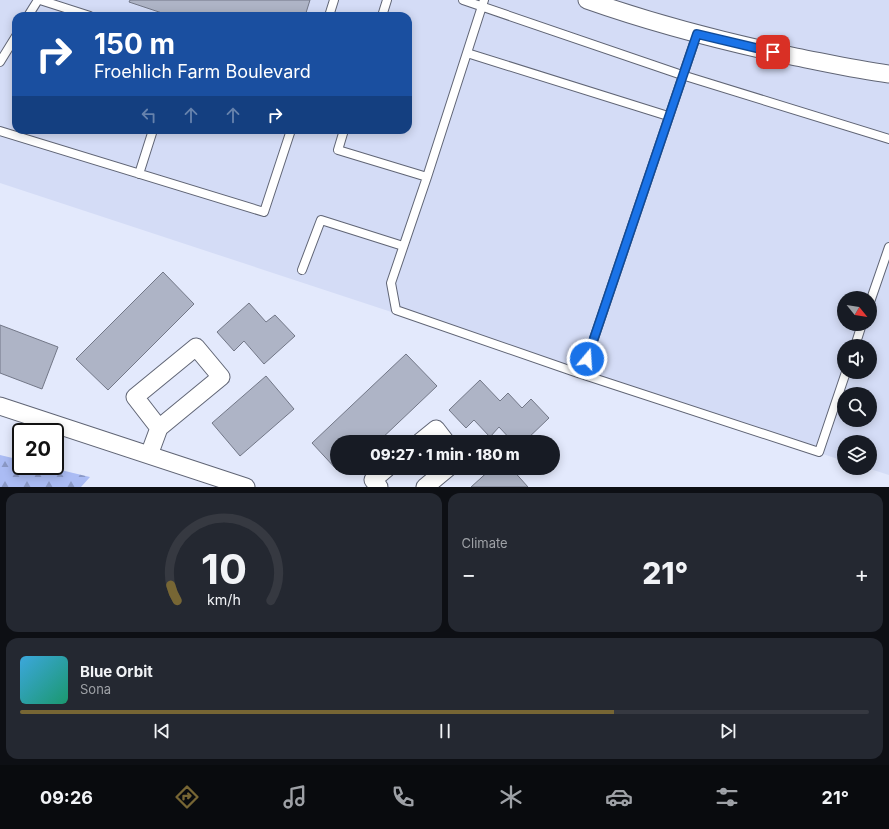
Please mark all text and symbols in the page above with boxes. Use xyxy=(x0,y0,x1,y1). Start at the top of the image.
text: 150 m xyxy=(94,27,175,61)
icon: right xyxy=(28,28,80,80)
pin xyxy=(756,35,790,69)
icon: arrive xyxy=(762,41,784,63)
text: Froehlich Farm Boulevard xyxy=(94,61,311,82)
icon: left xyxy=(138,104,160,126)
icon: ahead xyxy=(180,104,202,126)
icon: ahead xyxy=(222,104,244,126)
icon: right xyxy=(264,104,286,126)
north arrow xyxy=(837,291,877,331)
map controls xyxy=(837,291,877,475)
position arrow xyxy=(566,338,608,380)
button: sound xyxy=(837,339,877,379)
button: search xyxy=(837,387,877,427)
speed limit sign: 20 xyxy=(12,423,64,475)
button: layers xyxy=(837,435,877,475)
text: 09:27 · 1 min · 180 m xyxy=(370,445,520,464)
text: Climate xyxy=(462,535,508,551)
text: 10 xyxy=(201,543,247,593)
text: 21° xyxy=(642,555,688,591)
text: − xyxy=(462,561,476,587)
text: + xyxy=(854,561,869,587)
text: km/h xyxy=(207,590,241,607)
text: Blue Orbit xyxy=(80,662,153,681)
text: Sona xyxy=(80,681,111,697)
icon: previous xyxy=(151,720,173,742)
icon: pause xyxy=(434,720,456,742)
icon: next xyxy=(717,720,739,742)
icon: directions xyxy=(173,783,201,811)
icon: music xyxy=(281,783,309,811)
icon: phone xyxy=(389,783,417,811)
icon: climate xyxy=(497,783,525,811)
icon: car xyxy=(605,783,633,811)
icon: filters xyxy=(713,783,741,811)
text: 09:26 xyxy=(40,787,93,808)
text: 21° xyxy=(822,787,849,808)

